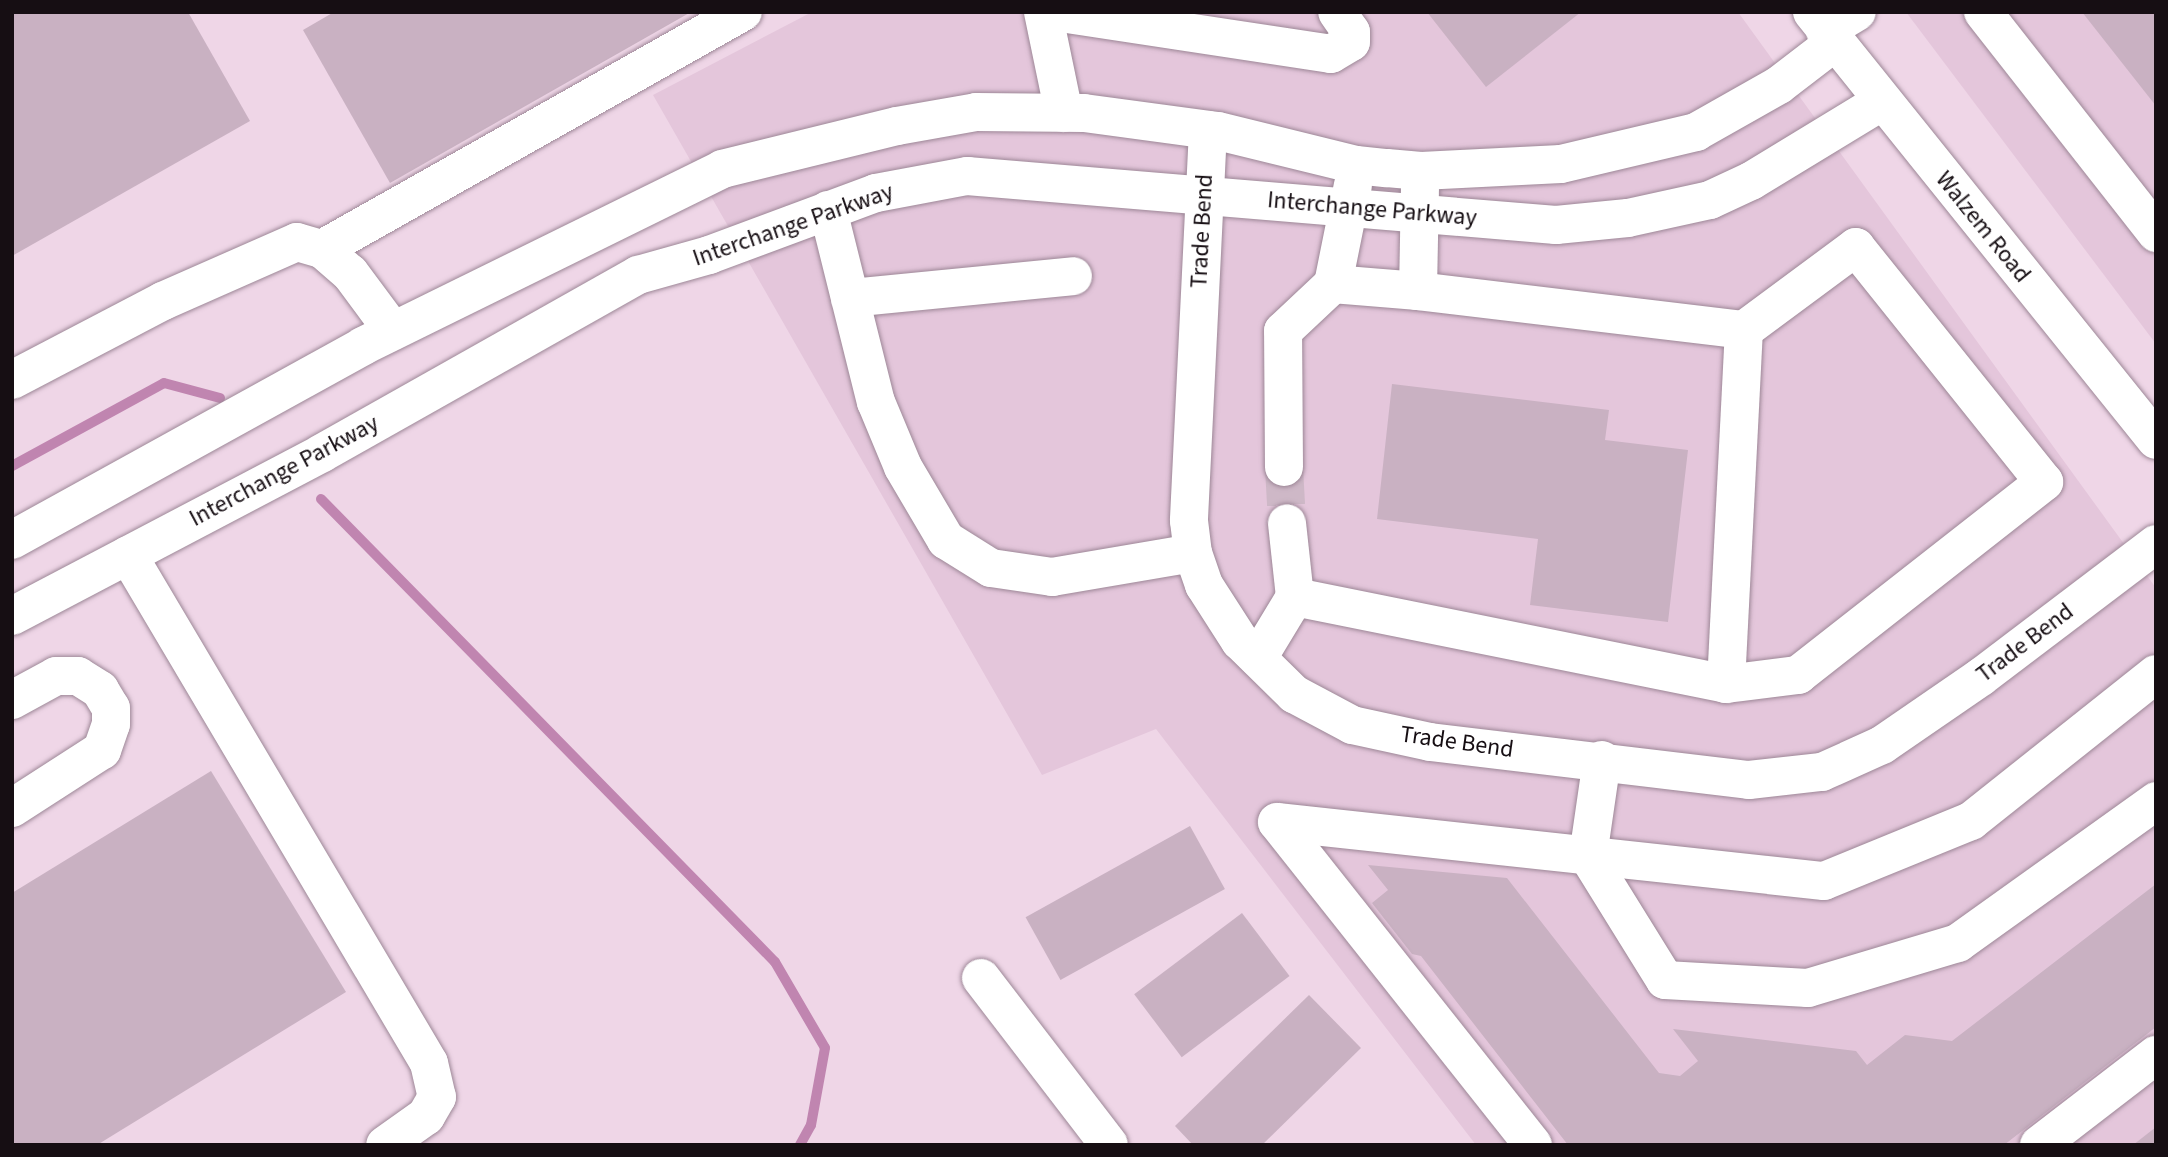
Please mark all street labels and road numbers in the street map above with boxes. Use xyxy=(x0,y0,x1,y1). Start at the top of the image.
street label: Walzem Road xyxy=(1929,166,2037,288)
street label: Trade Bend xyxy=(1185,173,1219,289)
street label: Interchange Parkway xyxy=(689,177,897,273)
street label: Interchange Parkway xyxy=(1266,185,1478,233)
street label: Interchange Parkway xyxy=(184,409,384,533)
street label: Trade Bend xyxy=(1971,597,2079,689)
street label: Trade Bend xyxy=(1399,720,1515,764)

